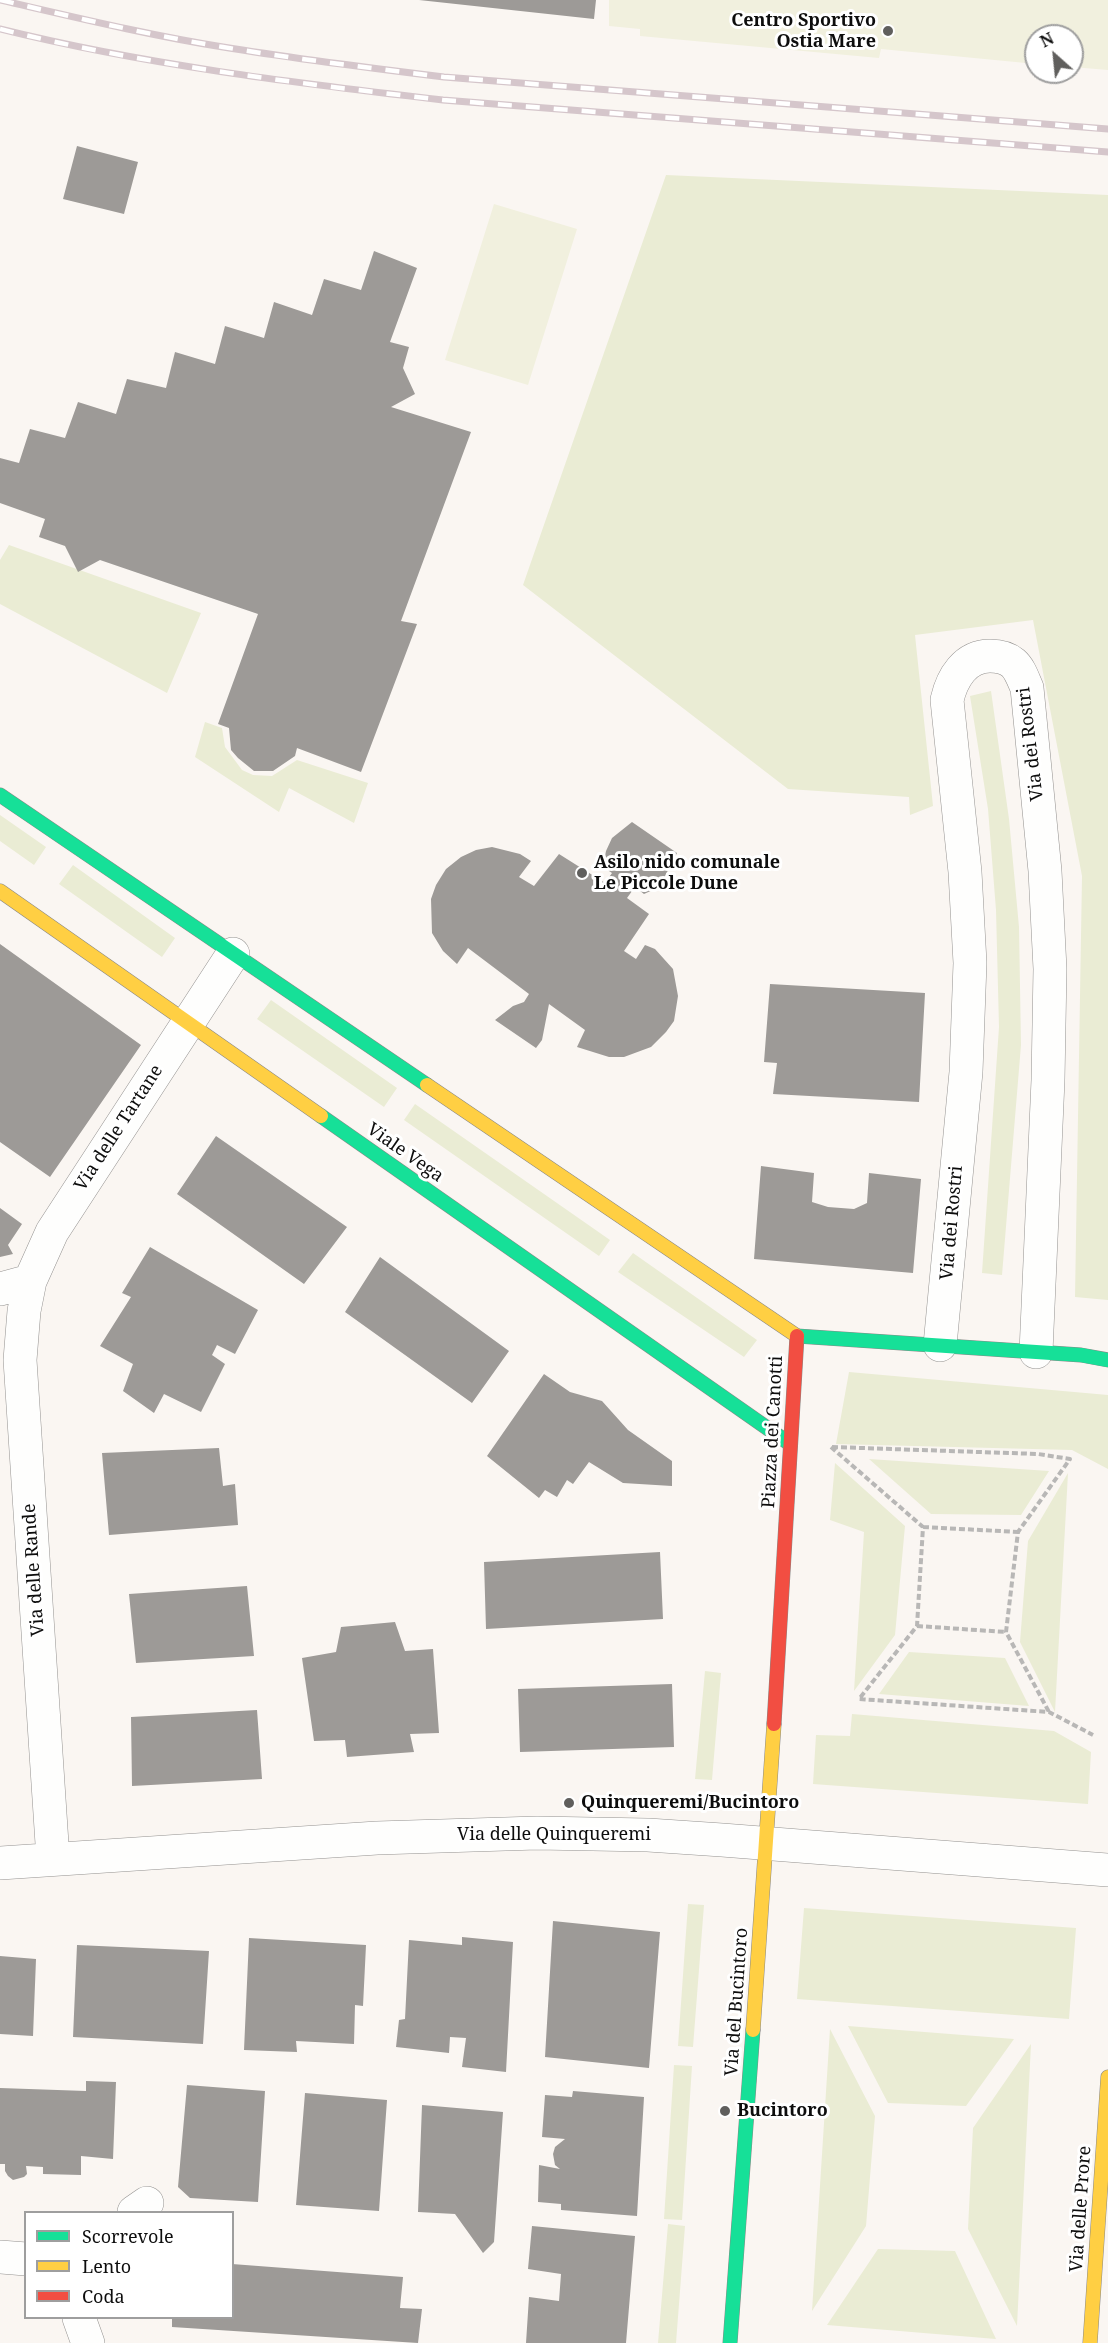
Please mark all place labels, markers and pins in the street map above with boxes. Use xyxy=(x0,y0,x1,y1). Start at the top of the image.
place label: Centro Sportivo Ostia Mare xyxy=(731,10,876,52)
marker: Centro Sportivo Ostia Mare xyxy=(881,24,895,38)
place label: Asilo nido comunale Le Piccole Dune xyxy=(594,852,780,894)
marker: Asilo nido comunale Le Piccole Dune xyxy=(575,866,589,880)
place label: Quinqueremi/Bucintoro xyxy=(581,1792,799,1814)
marker: Quinqueremi/Bucintoro xyxy=(562,1796,576,1810)
place label: Bucintoro xyxy=(737,2100,828,2122)
marker: Bucintoro xyxy=(718,2104,732,2118)

